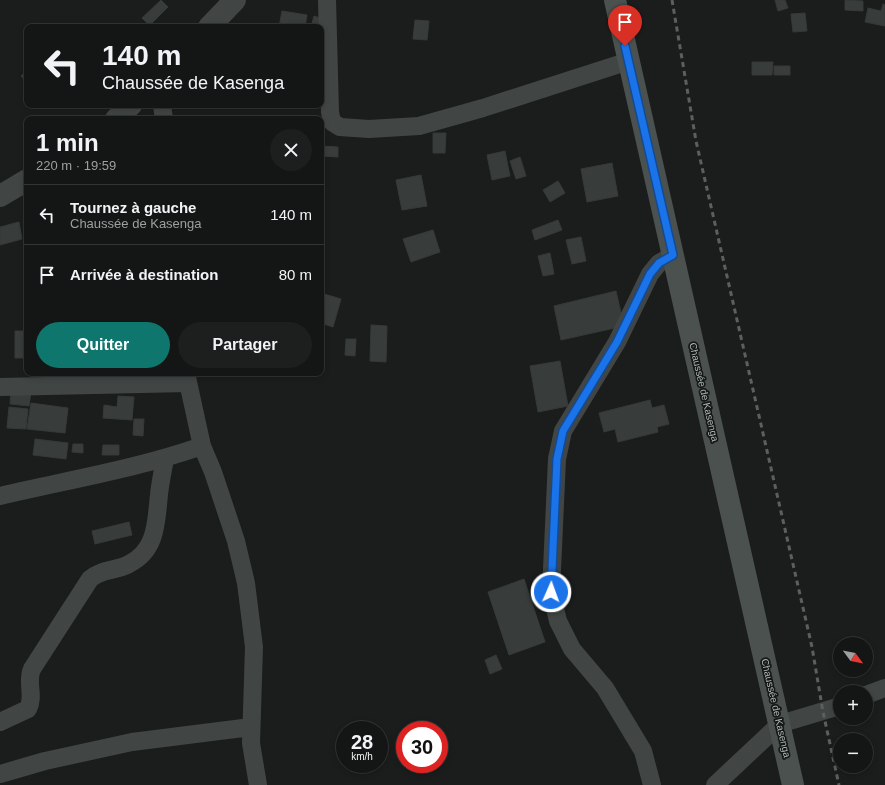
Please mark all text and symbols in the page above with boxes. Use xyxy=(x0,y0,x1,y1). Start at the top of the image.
pin xyxy=(608,5,642,46)
icon: arrive xyxy=(614,11,636,33)
icon: left xyxy=(36,40,88,92)
text: 140 m xyxy=(102,40,181,71)
text: Chaussée de Kasenga xyxy=(102,73,284,93)
text: 1 min xyxy=(36,129,99,156)
button: close xyxy=(270,129,312,171)
text: 220 m · 19:59 xyxy=(36,158,116,173)
text: Tournez à gauche xyxy=(70,199,196,216)
icon: left xyxy=(36,204,58,226)
text: 140 m xyxy=(270,206,312,223)
text: Chaussée de Kasenga xyxy=(70,216,202,231)
icon: arrive xyxy=(36,264,58,286)
text: Arrivée à destination xyxy=(70,266,218,283)
text: 80 m xyxy=(279,266,312,283)
button: Quitter xyxy=(36,322,170,368)
button: Partager xyxy=(178,322,312,368)
street label: Chaussée de Kasenga xyxy=(687,341,721,443)
position arrow xyxy=(530,571,572,613)
north arrow xyxy=(833,637,873,677)
map controls xyxy=(833,637,873,773)
street label: Chaussée de Kasenga xyxy=(759,657,793,759)
button: + xyxy=(833,685,873,725)
speed limit sign: 30 xyxy=(396,721,448,773)
text: 28 xyxy=(351,731,373,753)
button: − xyxy=(833,733,873,773)
text: km/h xyxy=(351,751,373,762)

